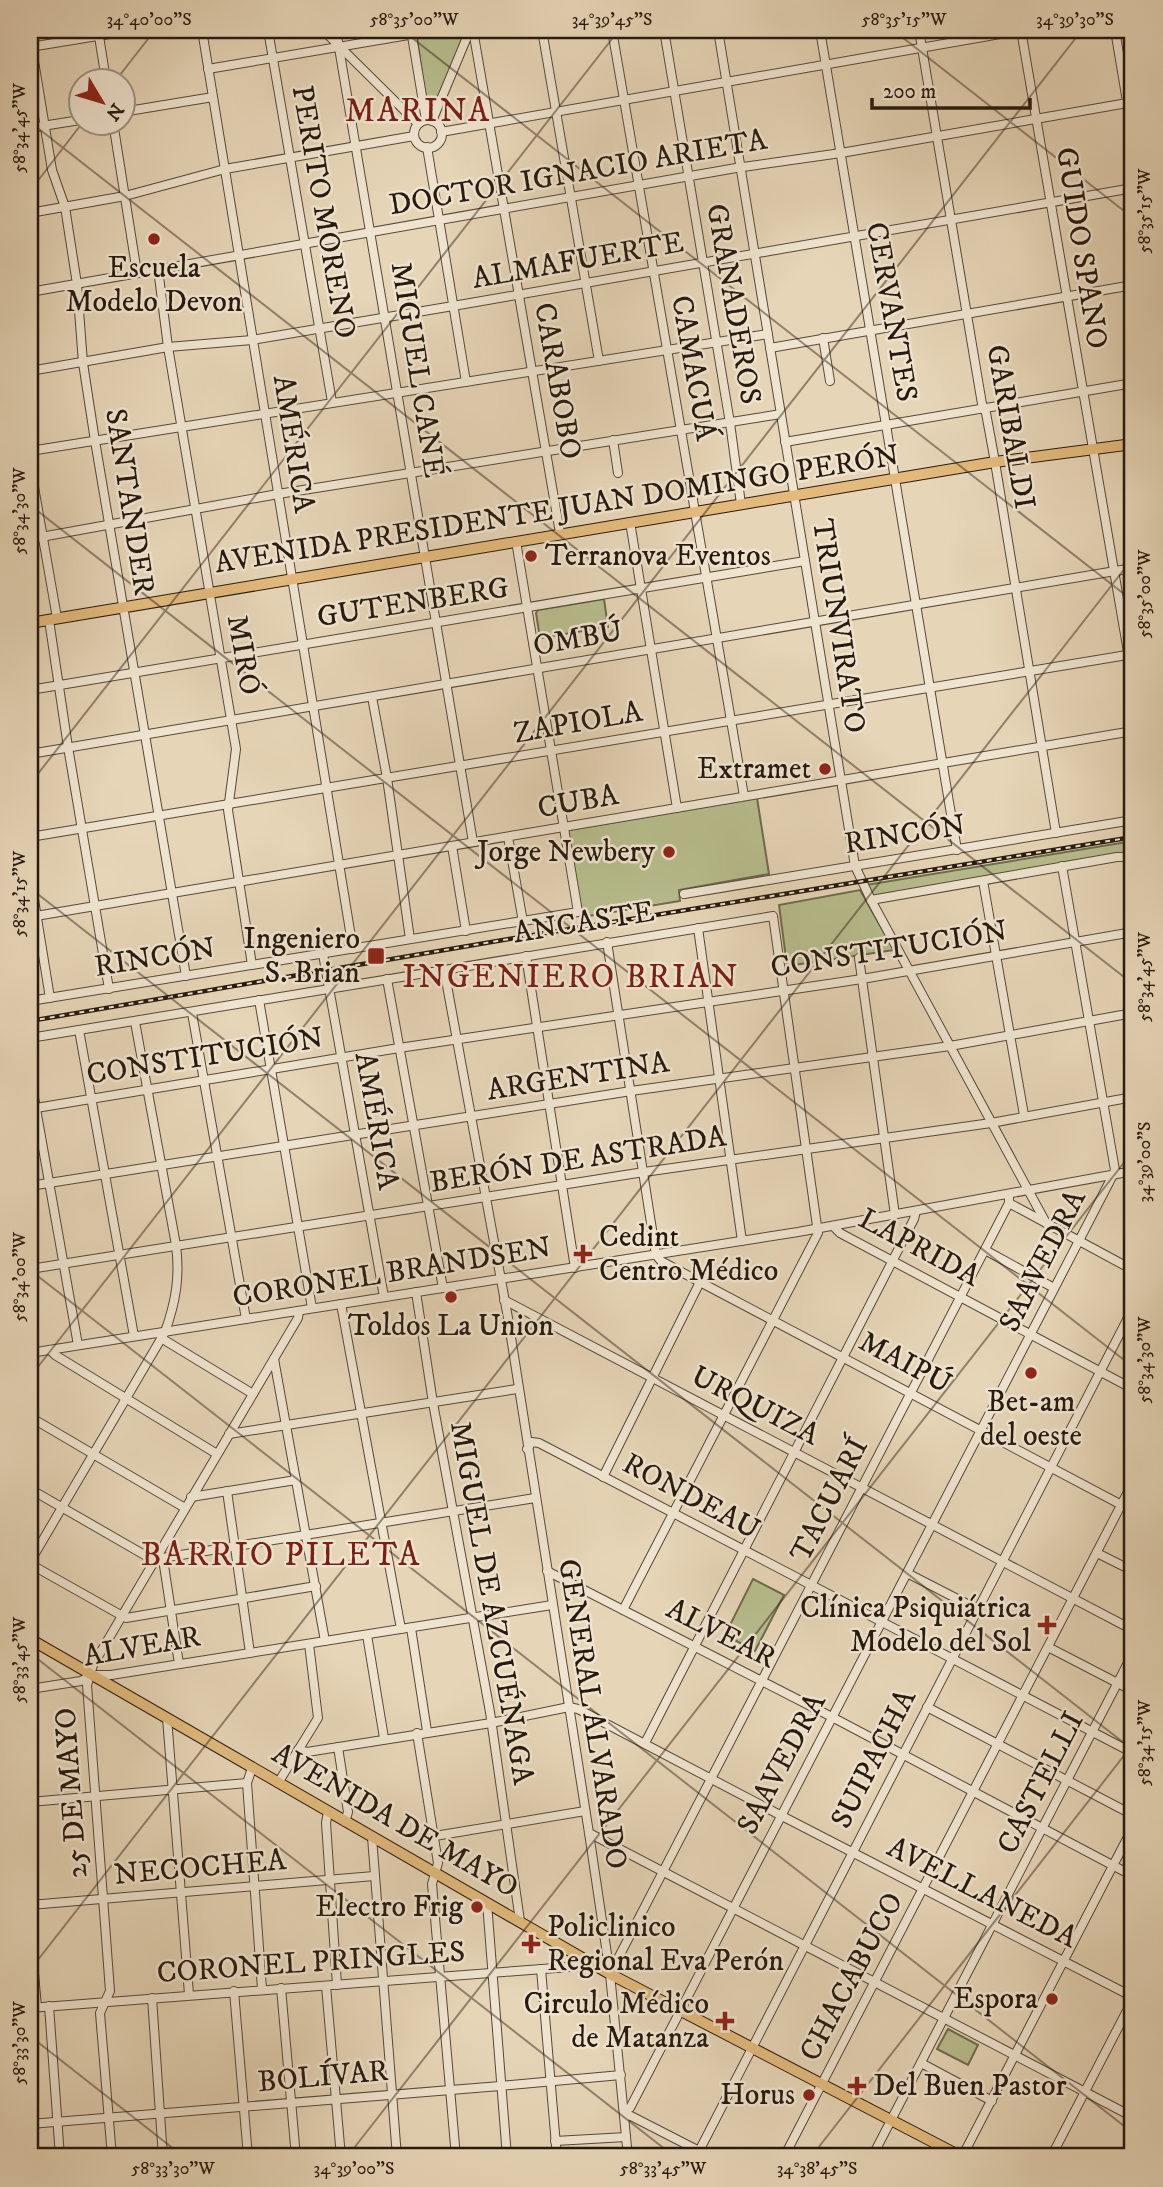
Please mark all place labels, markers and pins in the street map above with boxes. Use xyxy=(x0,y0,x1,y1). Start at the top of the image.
marker: Escuela Modelo Devon xyxy=(146,231,162,247)
place label: Escuela Modelo Devon xyxy=(66,250,243,321)
place label: Terranova Eventos xyxy=(545,538,771,575)
marker: Terranova Eventos xyxy=(523,548,539,564)
place label: Extramet xyxy=(697,751,811,788)
marker: Extramet xyxy=(817,761,833,777)
place label: Jorge Newbery xyxy=(474,834,656,871)
marker: Jorge Newbery xyxy=(661,844,677,860)
place label: Ingeniero S. Brian xyxy=(243,921,360,992)
marker: Ingeniero S. Brian xyxy=(366,946,386,966)
place label: Cedint Centro Médico xyxy=(599,1219,778,1290)
marker: Cedint Centro Médico xyxy=(573,1244,593,1264)
marker: Toldos La Union xyxy=(443,1289,459,1305)
place label: Toldos La Union xyxy=(348,1308,554,1345)
marker: Bet-am del oeste xyxy=(1023,1365,1039,1381)
place label: Bet-am del oeste xyxy=(980,1384,1082,1455)
place label: Clínica Psiquiátrica Modelo del Sol xyxy=(800,1590,1031,1661)
marker: Clínica Psiquiátrica Modelo del Sol xyxy=(1037,1615,1057,1635)
place label: Electro Frig xyxy=(315,1889,463,1926)
marker: Electro Frig xyxy=(469,1899,485,1915)
place label: Policlinico Regional Eva Perón xyxy=(547,1909,784,1980)
marker: Policlinico Regional Eva Perón xyxy=(521,1934,541,1954)
place label: Espora xyxy=(953,1981,1038,2018)
place label: Circulo Médico de Matanza xyxy=(523,1986,709,2057)
marker: Espora xyxy=(1044,1991,1060,2007)
marker: Circulo Médico de Matanza xyxy=(715,2011,735,2031)
place label: Del Buen Pastor xyxy=(873,2068,1067,2105)
marker: Del Buen Pastor xyxy=(847,2076,867,2096)
place label: Horus xyxy=(720,2077,795,2114)
marker: Horus xyxy=(801,2087,817,2103)

